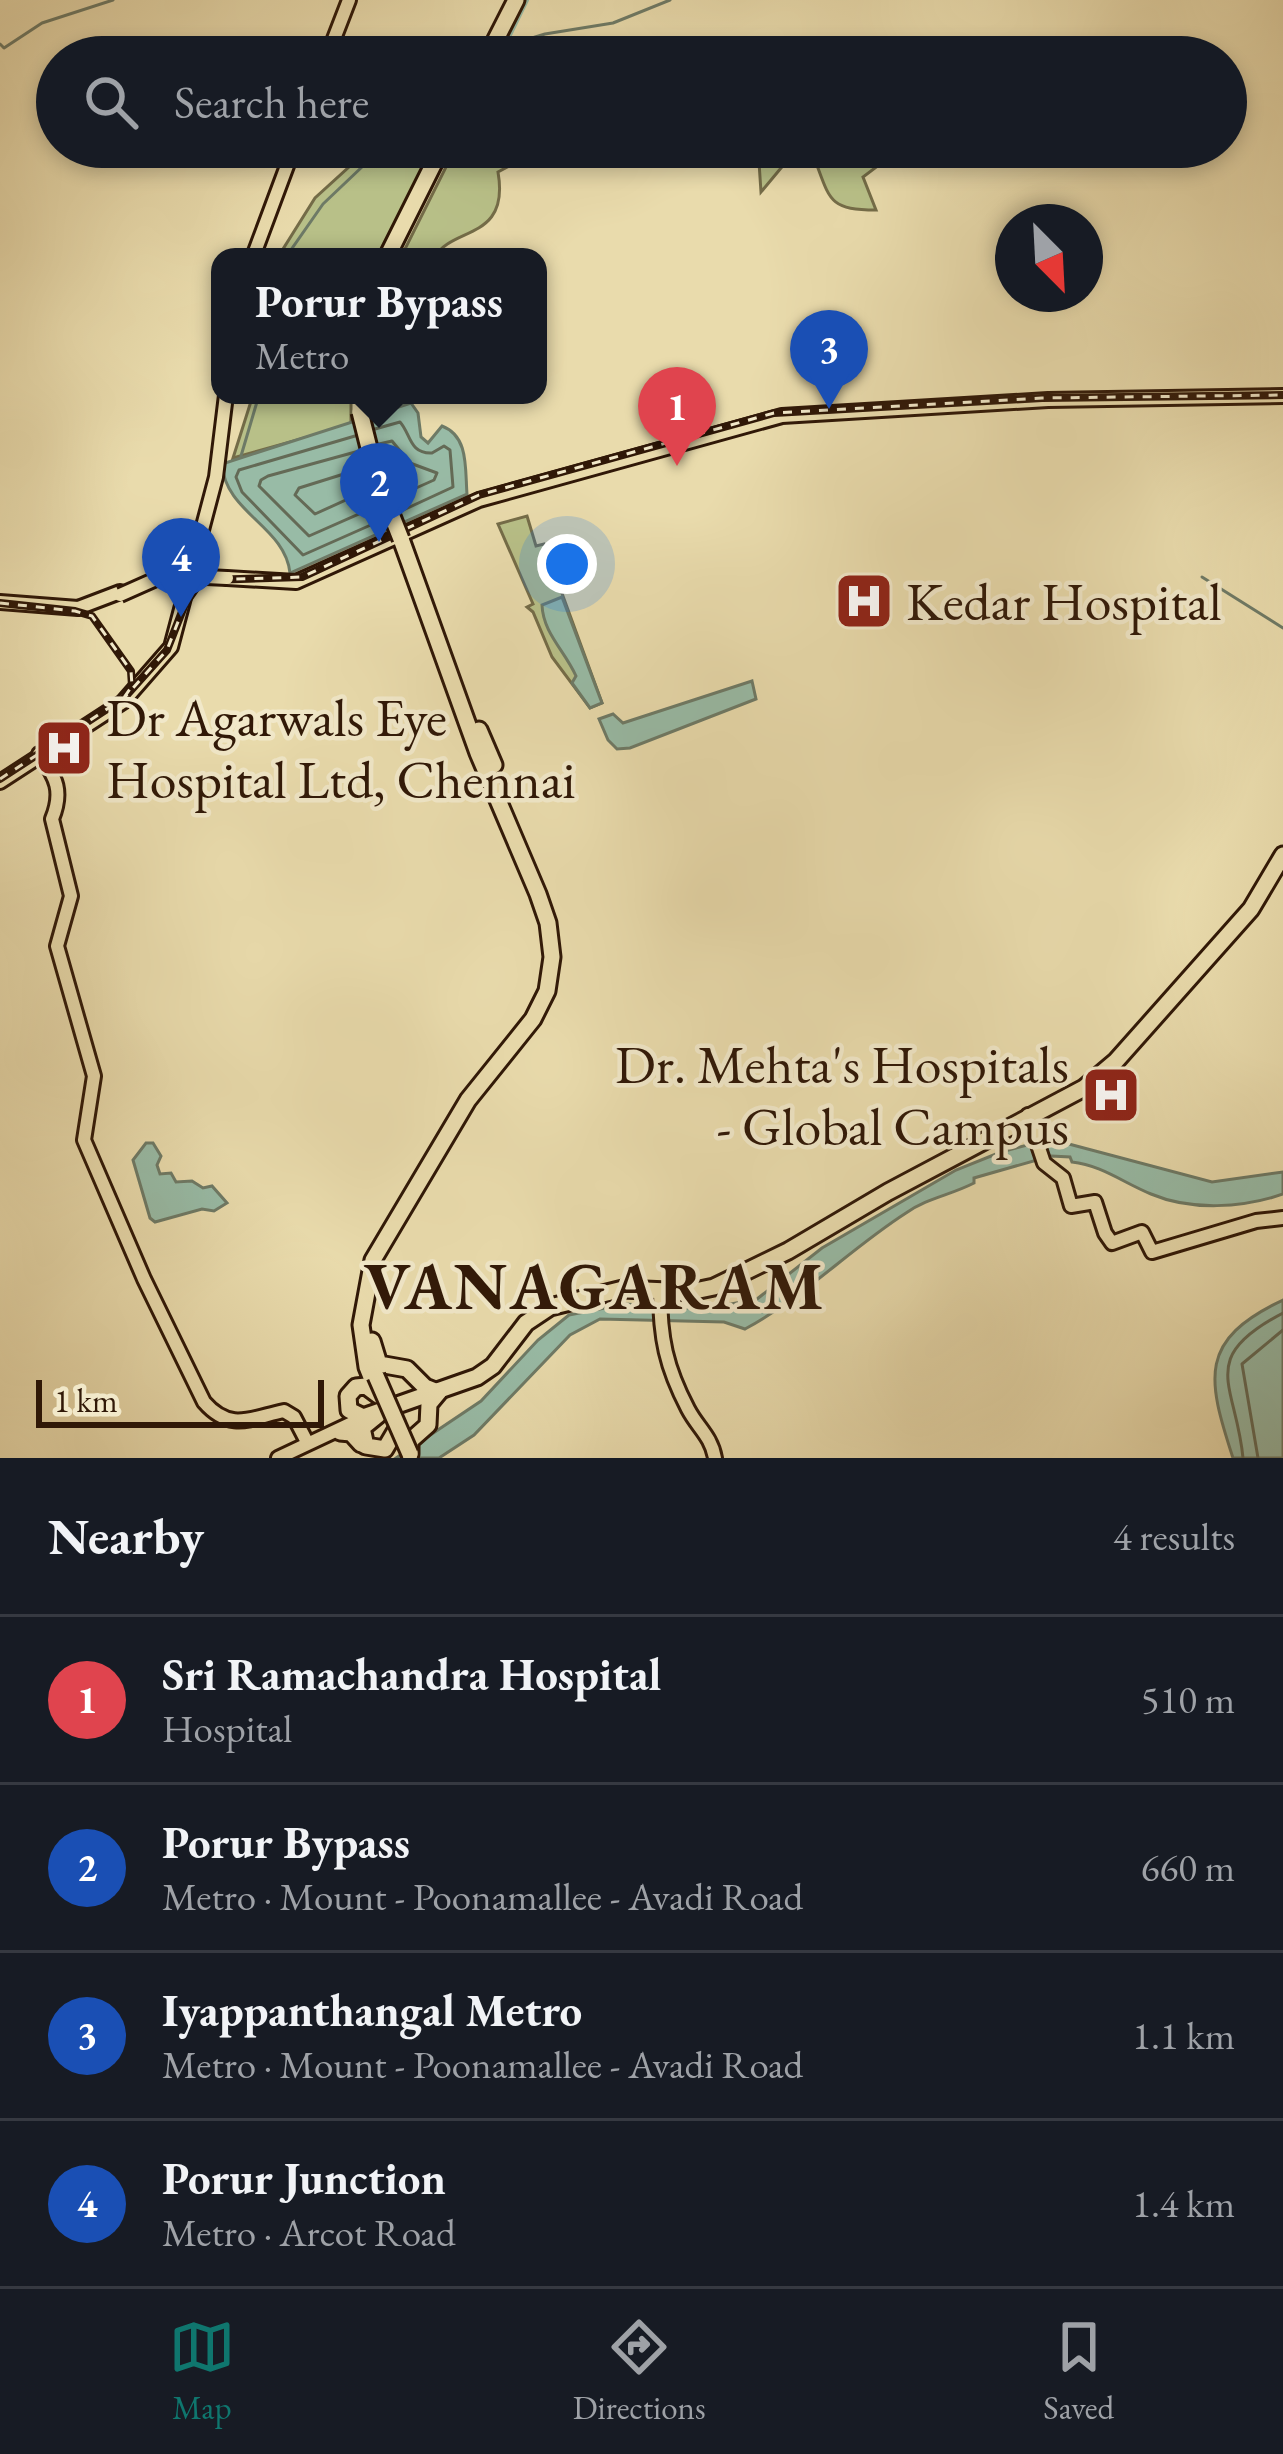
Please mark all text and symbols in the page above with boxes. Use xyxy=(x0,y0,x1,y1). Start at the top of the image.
search box xyxy=(36,36,1247,168)
icon: search xyxy=(78,69,144,135)
text: Search here xyxy=(174,73,369,131)
north arrow xyxy=(995,204,1103,312)
popup xyxy=(211,248,547,404)
text: Porur Bypass xyxy=(255,272,503,330)
pin: 3 xyxy=(790,310,868,409)
text: Metro xyxy=(255,330,349,381)
pin: 1 xyxy=(638,367,716,466)
pin: 2 xyxy=(340,443,418,542)
pin: 4 xyxy=(142,518,220,617)
your location xyxy=(537,534,597,594)
place label: Kedar Hospital xyxy=(906,566,1222,636)
hospital icon: Kedar Hospital xyxy=(833,570,895,632)
place label: Dr Agarwals Eye Hospital Ltd, Chennai xyxy=(106,682,575,814)
hospital icon: Dr Agarwals Eye Hospital Ltd, Chennai xyxy=(33,717,95,779)
place label: Dr. Mehta's Hospitals - Global Campus xyxy=(615,1029,1069,1161)
hospital icon: Dr. Mehta's Hospitals - Global Campus xyxy=(1080,1064,1142,1126)
district label: VANAGARAM xyxy=(364,1243,826,1329)
scale bar xyxy=(36,1374,324,1427)
text: 1 km xyxy=(54,1379,118,1422)
text: Nearby xyxy=(48,1503,204,1569)
text: 4 results xyxy=(1113,1511,1235,1562)
text: Sri Ramachandra Hospital xyxy=(162,1645,661,1703)
text: 1 xyxy=(77,1674,97,1725)
text: 510 m xyxy=(1141,1674,1235,1725)
text: Hospital xyxy=(162,1703,292,1754)
text: Porur Bypass xyxy=(162,1813,410,1871)
text: 2 xyxy=(77,1842,97,1893)
text: 660 m xyxy=(1141,1842,1235,1893)
text: Metro · Mount - Poonamallee - Avadi Road xyxy=(162,1871,803,1922)
text: Iyappanthangal Metro xyxy=(162,1981,582,2039)
text: 3 xyxy=(77,2010,97,2061)
text: 1.1 km xyxy=(1132,2010,1235,2061)
text: Metro · Mount - Poonamallee - Avadi Road xyxy=(162,2039,803,2090)
text: Porur Junction xyxy=(162,2149,446,2207)
text: 4 xyxy=(77,2178,97,2229)
text: 1.4 km xyxy=(1132,2178,1235,2229)
text: Metro · Arcot Road xyxy=(162,2207,456,2258)
tab: Map xyxy=(169,2314,235,2429)
tab: Directions xyxy=(573,2314,706,2429)
tab: Saved xyxy=(1043,2314,1114,2429)

